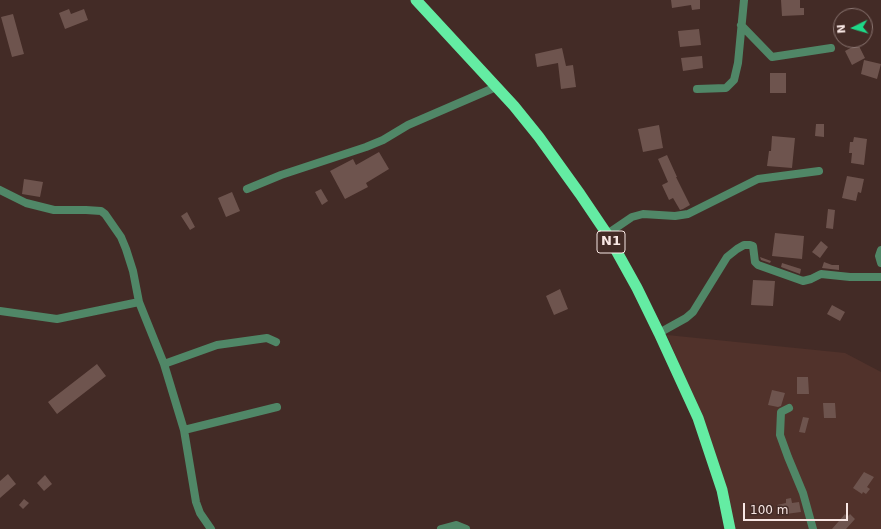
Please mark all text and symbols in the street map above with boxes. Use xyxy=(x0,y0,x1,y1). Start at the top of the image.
north arrow xyxy=(833,8,873,48)
text: N xyxy=(835,24,848,34)
road number: N1 xyxy=(597,231,625,253)
scale bar xyxy=(745,495,850,521)
text: 100 m xyxy=(750,503,788,517)

